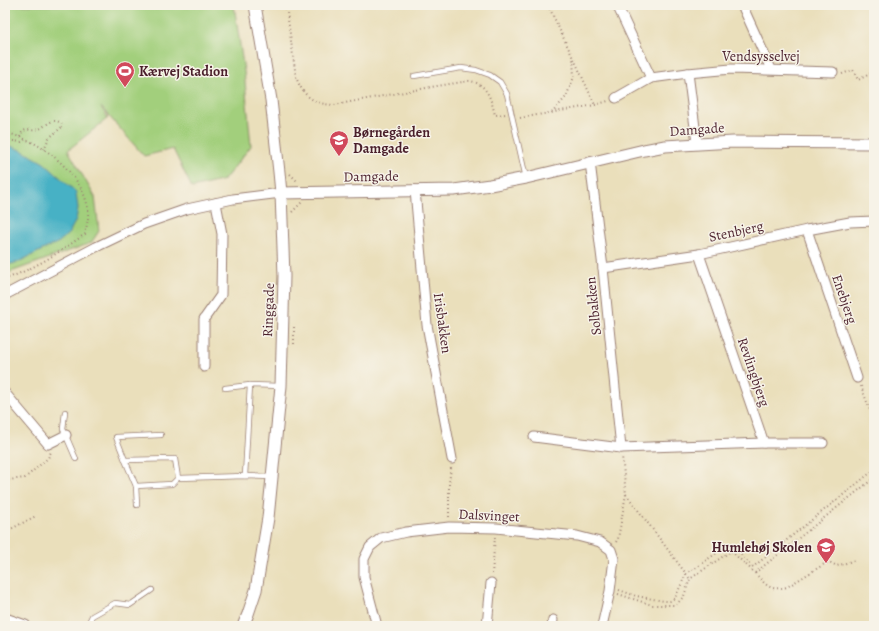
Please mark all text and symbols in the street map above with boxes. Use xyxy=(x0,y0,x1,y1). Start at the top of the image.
street label: Vendsysselvej xyxy=(721,47,800,66)
sports icon: Kærvej Stadion xyxy=(114,60,136,88)
place label: Kærvej Stadion xyxy=(139,62,228,81)
street label: Damgade xyxy=(669,118,725,141)
place label: Børnegården Damgade xyxy=(353,123,430,158)
school or university icon: Børnegården Damgade xyxy=(328,129,350,157)
street label: Damgade xyxy=(343,167,399,186)
street label: Stenbjerg xyxy=(707,216,765,247)
street label: Enebjerg xyxy=(827,272,862,326)
street label: Solbakken xyxy=(581,275,606,336)
street label: Ringgade xyxy=(258,283,279,337)
street label: Irisbakken xyxy=(429,292,456,355)
street label: Revlingbjerg xyxy=(733,335,774,409)
street label: Dalsvinget xyxy=(458,504,520,527)
school or university icon: Humlehøj Skolen xyxy=(815,536,837,564)
place label: Humlehøj Skolen xyxy=(711,538,812,557)

